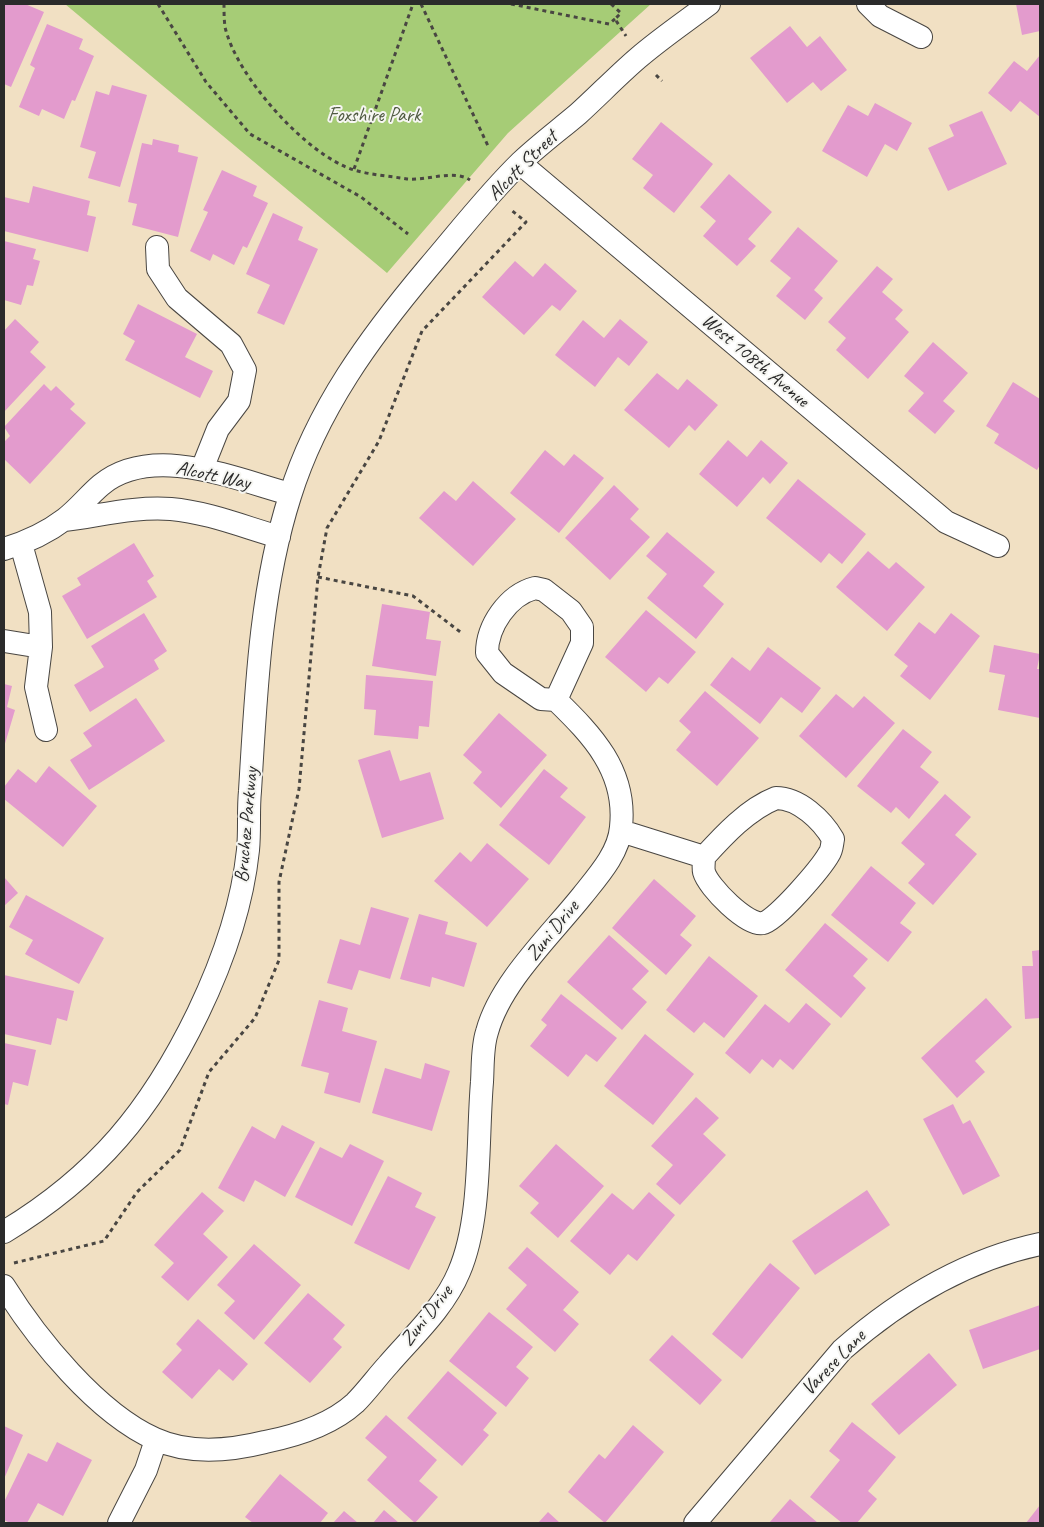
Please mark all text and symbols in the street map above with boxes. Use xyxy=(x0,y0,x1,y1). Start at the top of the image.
park label: Foxshire Park xyxy=(328,104,420,128)
street label: Alcott Street xyxy=(483,126,563,206)
street label: West 108th Avenue xyxy=(696,309,814,413)
street label: Alcott Way xyxy=(174,456,252,496)
street label: Bruchez Parkway xyxy=(230,766,264,884)
street label: Zuni Drive xyxy=(521,896,585,966)
street label: Zuni Drive xyxy=(396,1281,458,1351)
street label: Varese Lane xyxy=(797,1325,871,1401)

